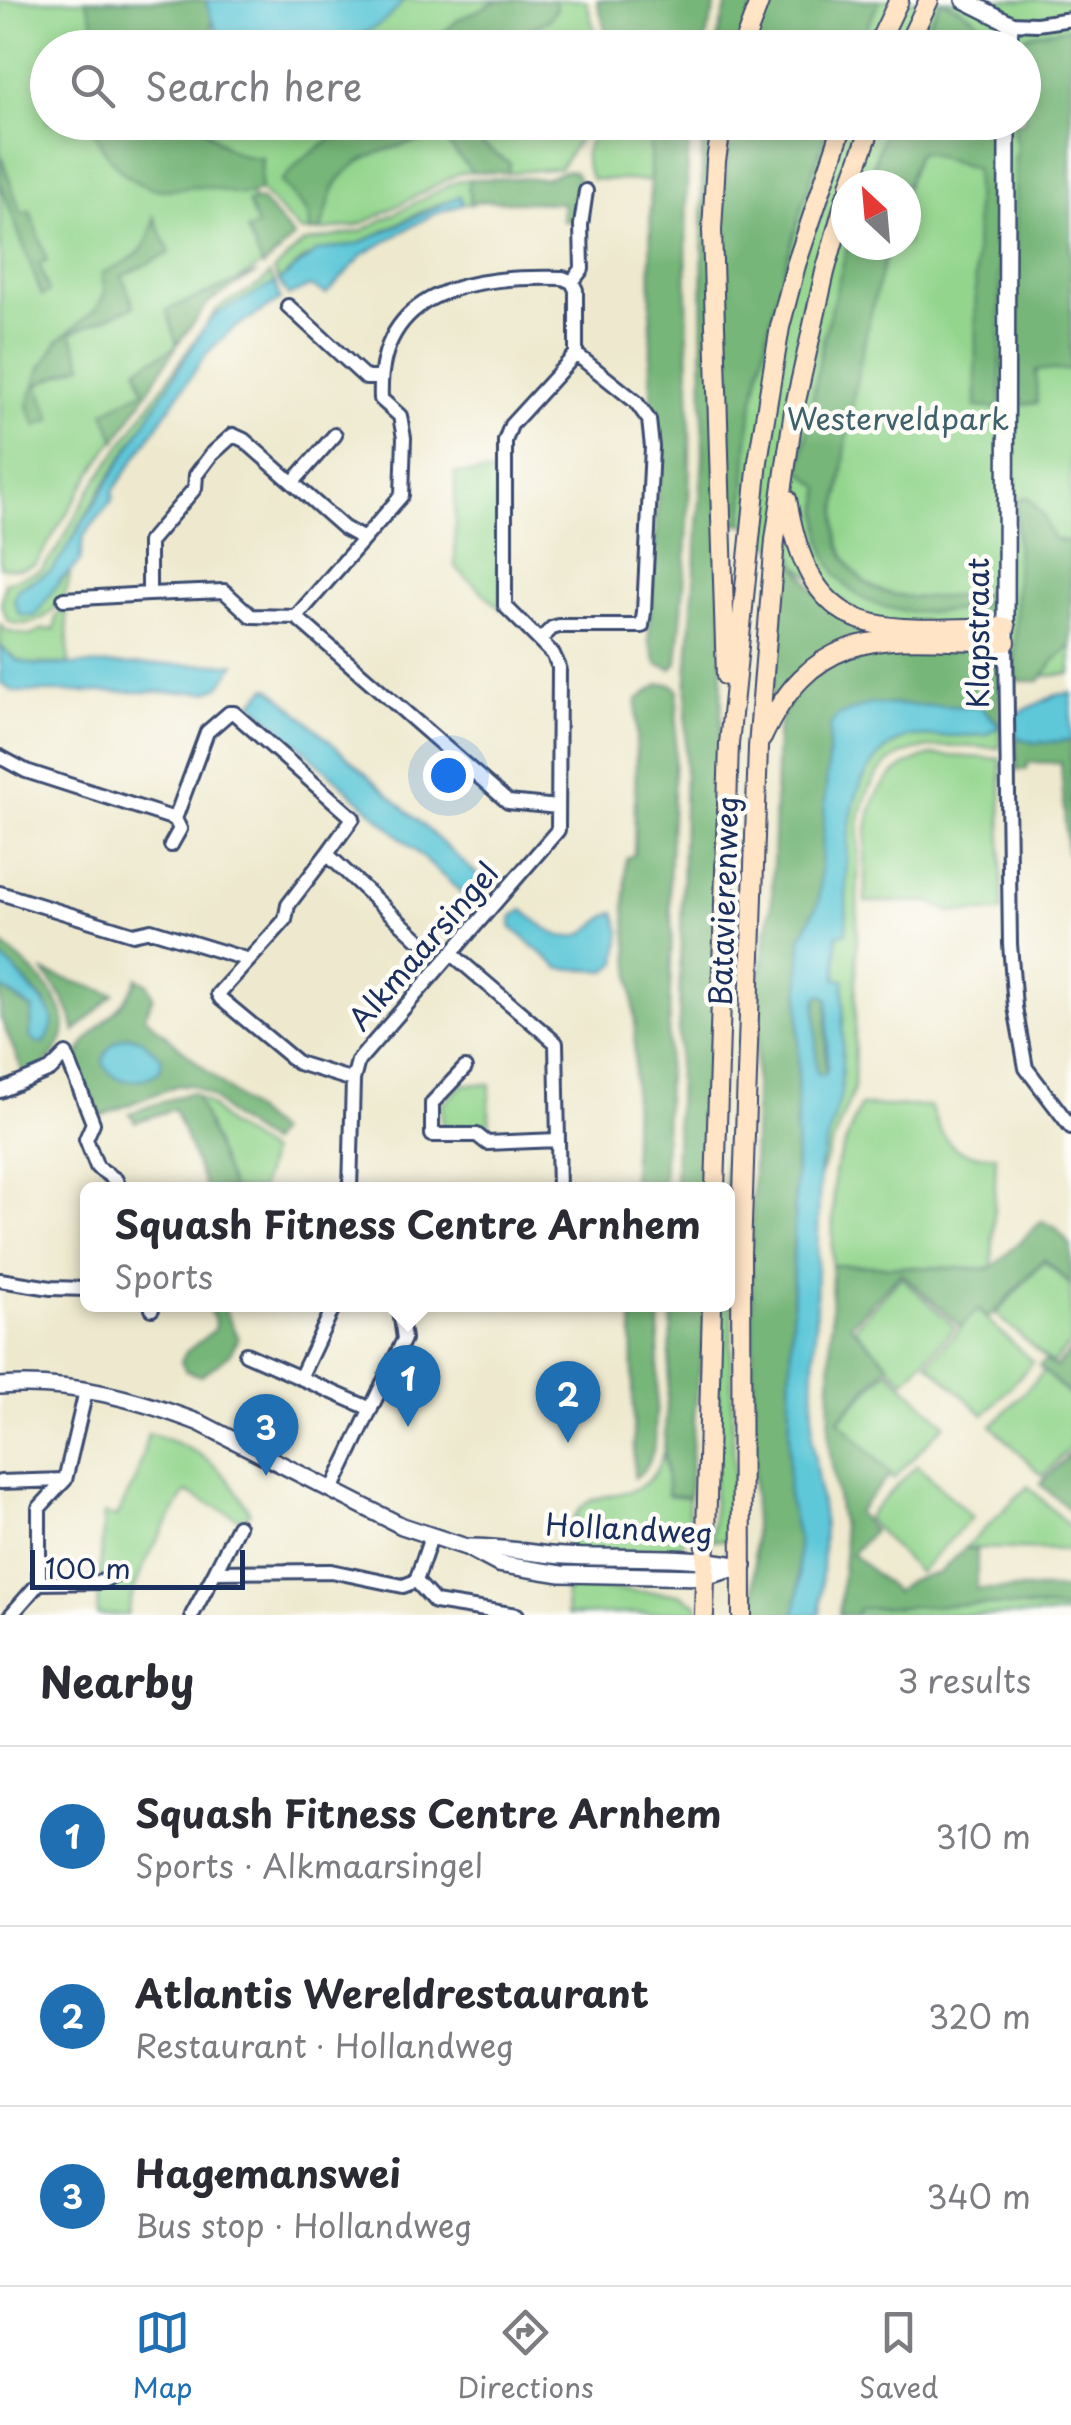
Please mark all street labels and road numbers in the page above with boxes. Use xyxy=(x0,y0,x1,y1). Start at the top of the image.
street label: Klapstraat xyxy=(954,558,999,708)
street label: Batavierenweg xyxy=(696,795,749,1007)
street label: Alkmaarsingel xyxy=(336,851,508,1039)
street label: Hollandweg xyxy=(544,1501,714,1554)

